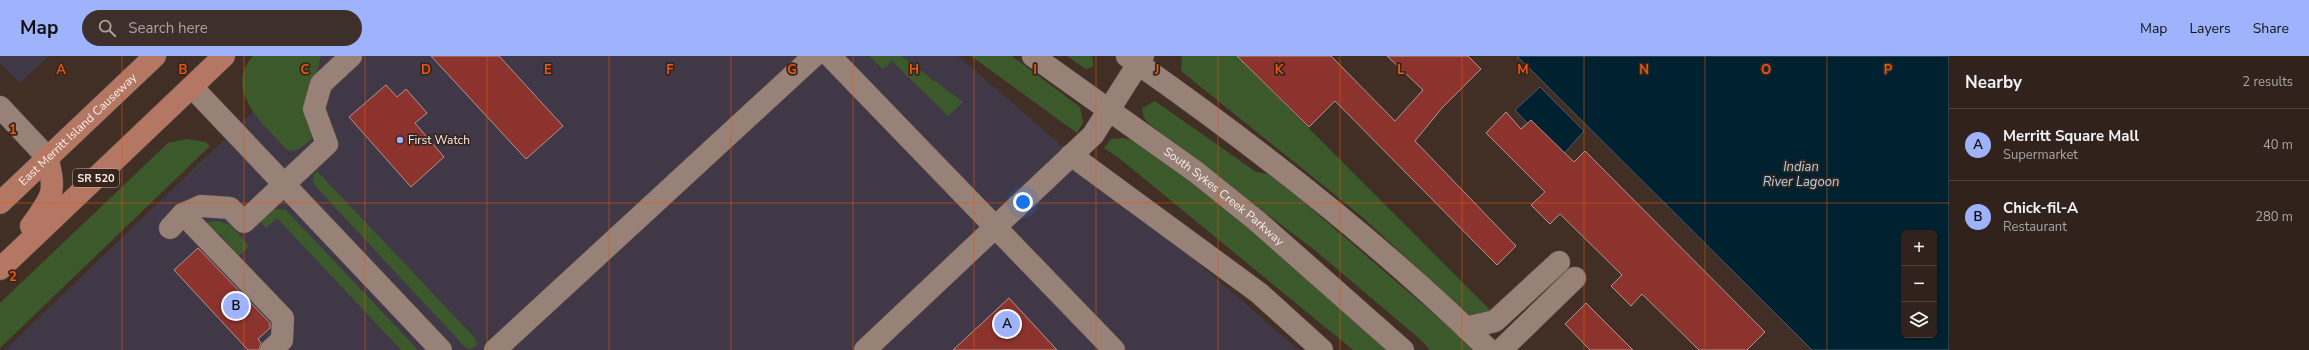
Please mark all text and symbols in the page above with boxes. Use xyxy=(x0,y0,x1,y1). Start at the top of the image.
search box xyxy=(82,10,362,46)
text: Map xyxy=(20,15,58,41)
icon: search xyxy=(96,17,118,39)
text: Search here xyxy=(128,18,208,38)
text: Map xyxy=(2140,19,2167,38)
text: Layers xyxy=(2189,19,2231,38)
text: Share xyxy=(2253,19,2289,38)
text: A xyxy=(56,61,66,79)
text: B xyxy=(179,61,188,79)
text: C xyxy=(301,61,310,79)
text: D xyxy=(421,61,431,79)
text: E xyxy=(544,61,552,79)
text: F xyxy=(666,61,674,79)
text: G xyxy=(787,61,797,79)
text: H xyxy=(909,61,919,79)
text: I xyxy=(1033,61,1037,79)
text: J xyxy=(1154,61,1159,79)
text: K xyxy=(1275,61,1284,79)
text: L xyxy=(1397,61,1405,79)
text: M xyxy=(1517,61,1529,79)
text: N xyxy=(1639,61,1649,79)
text: O xyxy=(1761,61,1771,79)
text: P xyxy=(1884,61,1893,79)
street label: East Merritt Island Causeway xyxy=(15,69,141,189)
text: Nearby xyxy=(1965,71,2022,94)
text: 2 results xyxy=(2242,73,2293,91)
text: 1 xyxy=(9,121,17,139)
text: Merritt Square Mall xyxy=(2003,126,2139,146)
place label: First Watch xyxy=(408,132,470,148)
marker: First Watch xyxy=(395,135,405,145)
text: A xyxy=(1973,136,1983,154)
text: 40 m xyxy=(2263,136,2293,154)
street label: South Sykes Creek Parkway xyxy=(1160,143,1288,250)
text: Supermarket xyxy=(2003,146,2078,164)
water label: Indian River Lagoon xyxy=(1763,158,1839,191)
road number: SR 520 xyxy=(73,169,119,187)
your location xyxy=(1013,192,1033,212)
text: Chick-fil-A xyxy=(2003,198,2078,218)
text: B xyxy=(1974,208,1982,226)
text: 280 m xyxy=(2255,208,2293,226)
text: Restaurant xyxy=(2003,218,2067,236)
map controls xyxy=(1901,230,1937,338)
button: + xyxy=(1901,230,1937,266)
button: − xyxy=(1901,266,1937,302)
text: 2 xyxy=(9,268,17,286)
pin: B xyxy=(223,291,249,321)
button: layers xyxy=(1901,302,1937,338)
pin: A xyxy=(994,309,1020,339)

